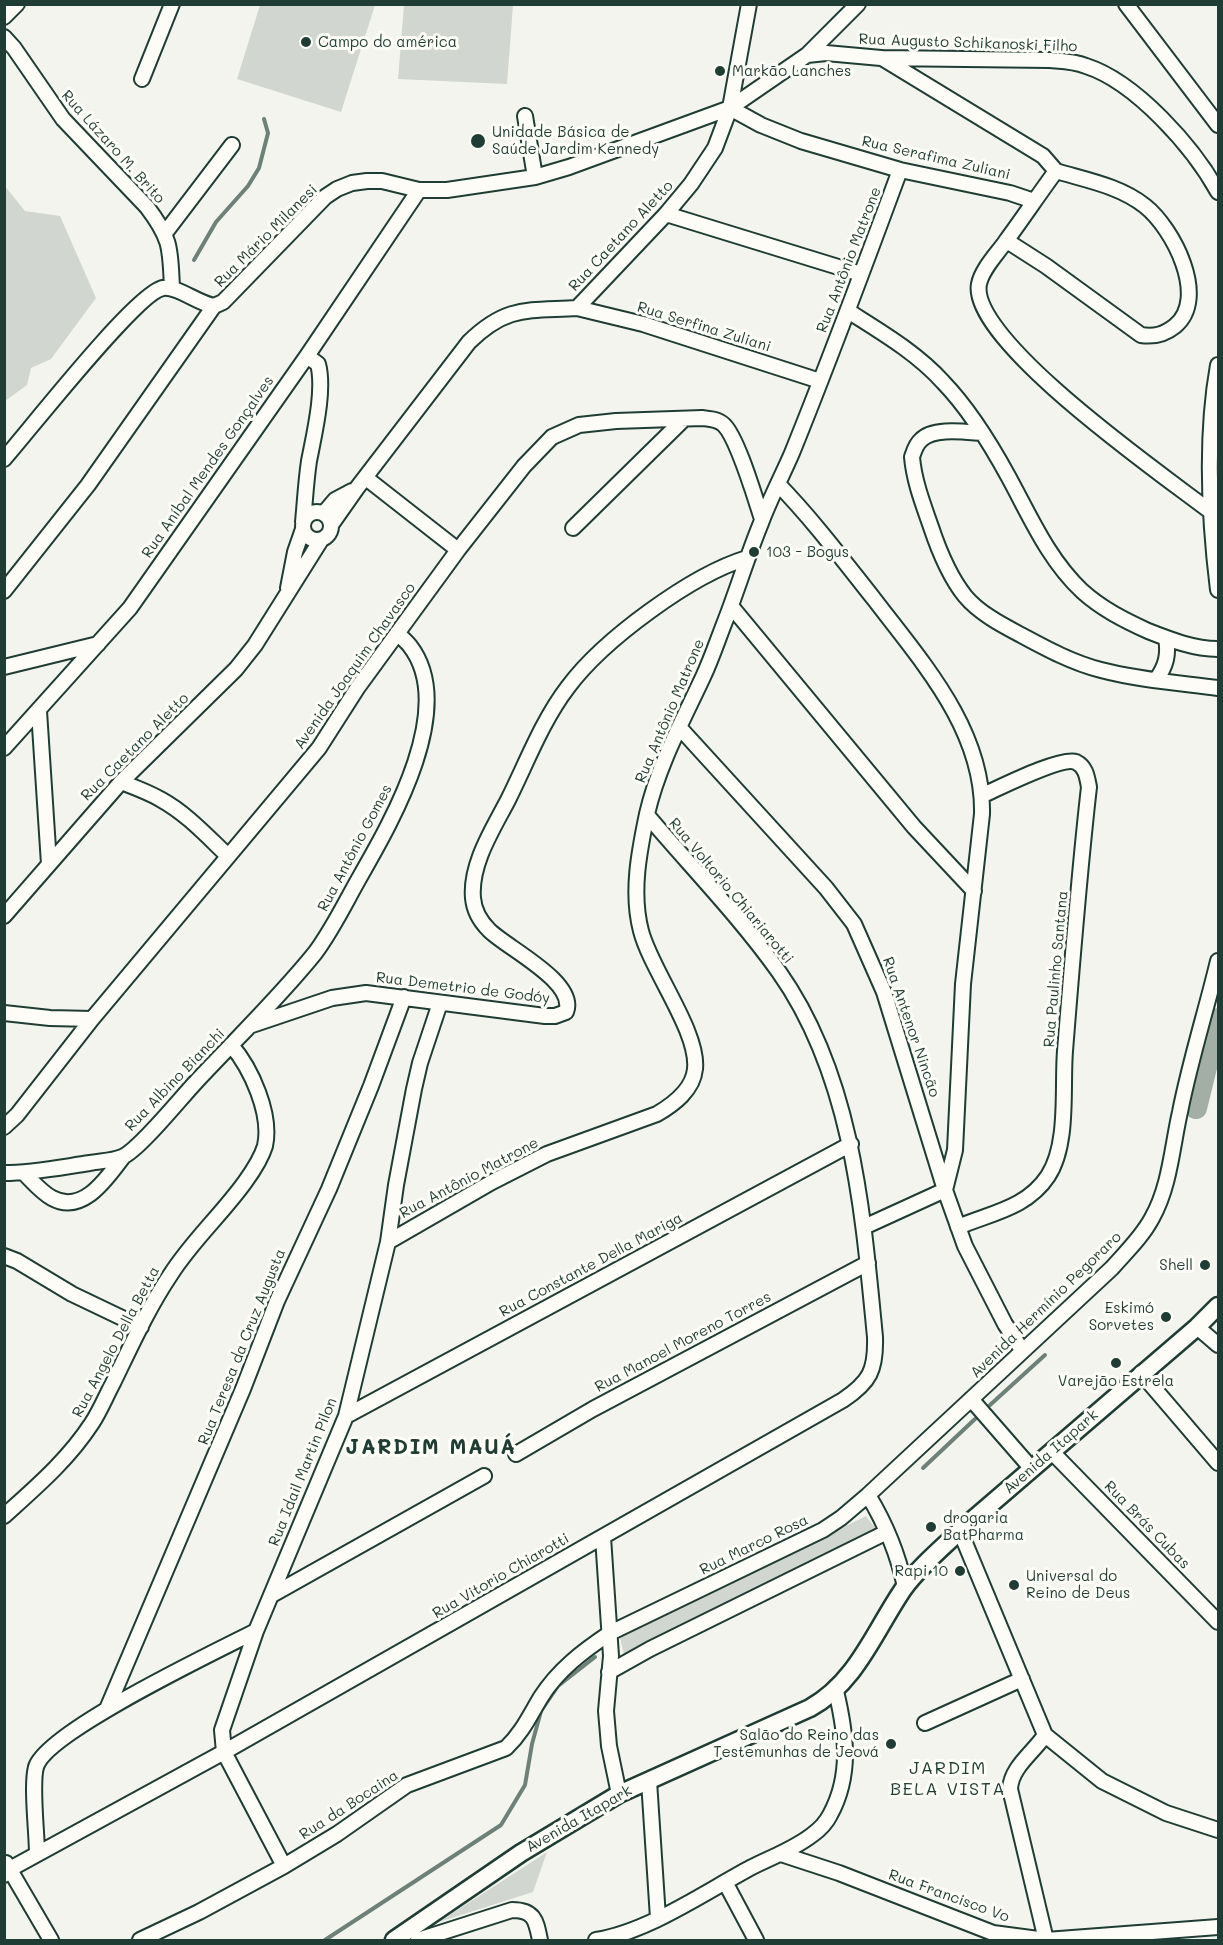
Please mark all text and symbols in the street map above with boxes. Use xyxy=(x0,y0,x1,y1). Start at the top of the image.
street label: Rua Augusto Schikanoski Filho xyxy=(858,30,1078,56)
place label: Campo do américa xyxy=(318,33,457,51)
marker: Campo do américa xyxy=(299,35,313,49)
place label: Markão Lanches xyxy=(732,62,851,80)
marker: Markão Lanches xyxy=(713,64,727,78)
street label: Rua Lázaro M. Brito xyxy=(57,87,169,207)
place label: Unidade Básica de Saúde Jardim Kennedy xyxy=(492,123,659,158)
marker: Unidade Básica de Saúde Jardim Kennedy xyxy=(469,132,487,150)
street label: Rua Serafima Zuliani xyxy=(860,132,1012,184)
street label: Rua Caetano Aletto xyxy=(565,177,677,295)
street label: Rua Mário Milanesi xyxy=(211,181,321,291)
street label: Rua Antônio Matrone xyxy=(813,185,885,335)
street label: Rua Serfina Zuliani xyxy=(635,298,773,356)
street label: Rua Aníbal Mendes Gonçalves xyxy=(138,373,278,561)
place label: 103 - Bogus xyxy=(766,543,849,561)
marker: 103 - Bogus xyxy=(747,545,761,559)
street label: Avenida Joaquim Chavasco xyxy=(291,579,419,753)
street label: Rua Antônio Matrone xyxy=(631,636,709,786)
street label: Rua Caetano Aletto xyxy=(77,689,193,805)
street label: Rua Antônio Gomes xyxy=(314,781,396,915)
street label: Rua Voltorio Chiariarotti xyxy=(665,815,797,967)
street label: Rua Paulinho Santana xyxy=(1040,890,1072,1048)
street label: Rua Antenor Nincão xyxy=(879,955,943,1099)
street label: Rua Demetrio de Godóy xyxy=(375,968,551,1008)
street label: Rua Albino Bianchi xyxy=(121,1025,229,1135)
street label: Rua Antônio Matrone xyxy=(396,1134,542,1222)
street label: Rua Constante Della Mariga xyxy=(496,1209,686,1321)
street label: Avenida Hermínio Pegoraro xyxy=(967,1228,1125,1382)
street label: Rua Teresa da Cruz Augusta xyxy=(194,1246,290,1448)
place label: Shell xyxy=(1159,1256,1193,1274)
marker: Shell xyxy=(1198,1258,1212,1272)
street label: Rua Angelo Della Betta xyxy=(68,1263,164,1421)
street label: Rua Manoel Moreno Torres xyxy=(592,1288,774,1396)
place label: Eskimó Sorvetes xyxy=(1089,1299,1154,1334)
marker: Eskimó Sorvetes xyxy=(1159,1310,1173,1324)
marker: Varejão Estrela xyxy=(1109,1356,1123,1370)
place label: Varejão Estrela xyxy=(1058,1372,1174,1390)
street label: Rua Idail Martin Pilon xyxy=(265,1395,341,1549)
street label: Avenida Itapark xyxy=(1000,1406,1102,1498)
district label: JARDIM MAUÁ xyxy=(346,1435,516,1461)
street label: Rua Brás Cubas xyxy=(1100,1477,1194,1573)
place label: drogaria BatPharma xyxy=(943,1509,1024,1544)
street label: Rua Marco Rosa xyxy=(697,1511,811,1579)
marker: drogaria BatPharma xyxy=(924,1520,938,1534)
street label: Rua Vitorio Chiarotti xyxy=(429,1529,573,1623)
place label: Rapi 10 xyxy=(894,1562,948,1580)
marker: Rapi 10 xyxy=(953,1564,967,1578)
place label: Universal do Reino de Deus xyxy=(1026,1567,1130,1602)
marker: Universal do Reino de Deus xyxy=(1007,1578,1021,1592)
place label: Salão do Reino das Testemunhas de Jeová xyxy=(713,1726,879,1761)
marker: Salão do Reino das Testemunhas de Jeová xyxy=(884,1737,898,1751)
district label: JARDIM BELA VISTA xyxy=(890,1757,1006,1800)
street label: Rua da Bocaina xyxy=(296,1766,402,1844)
street label: Avenida Itapark xyxy=(523,1781,635,1857)
street label: Rua Francisco Vo xyxy=(886,1866,1012,1926)

